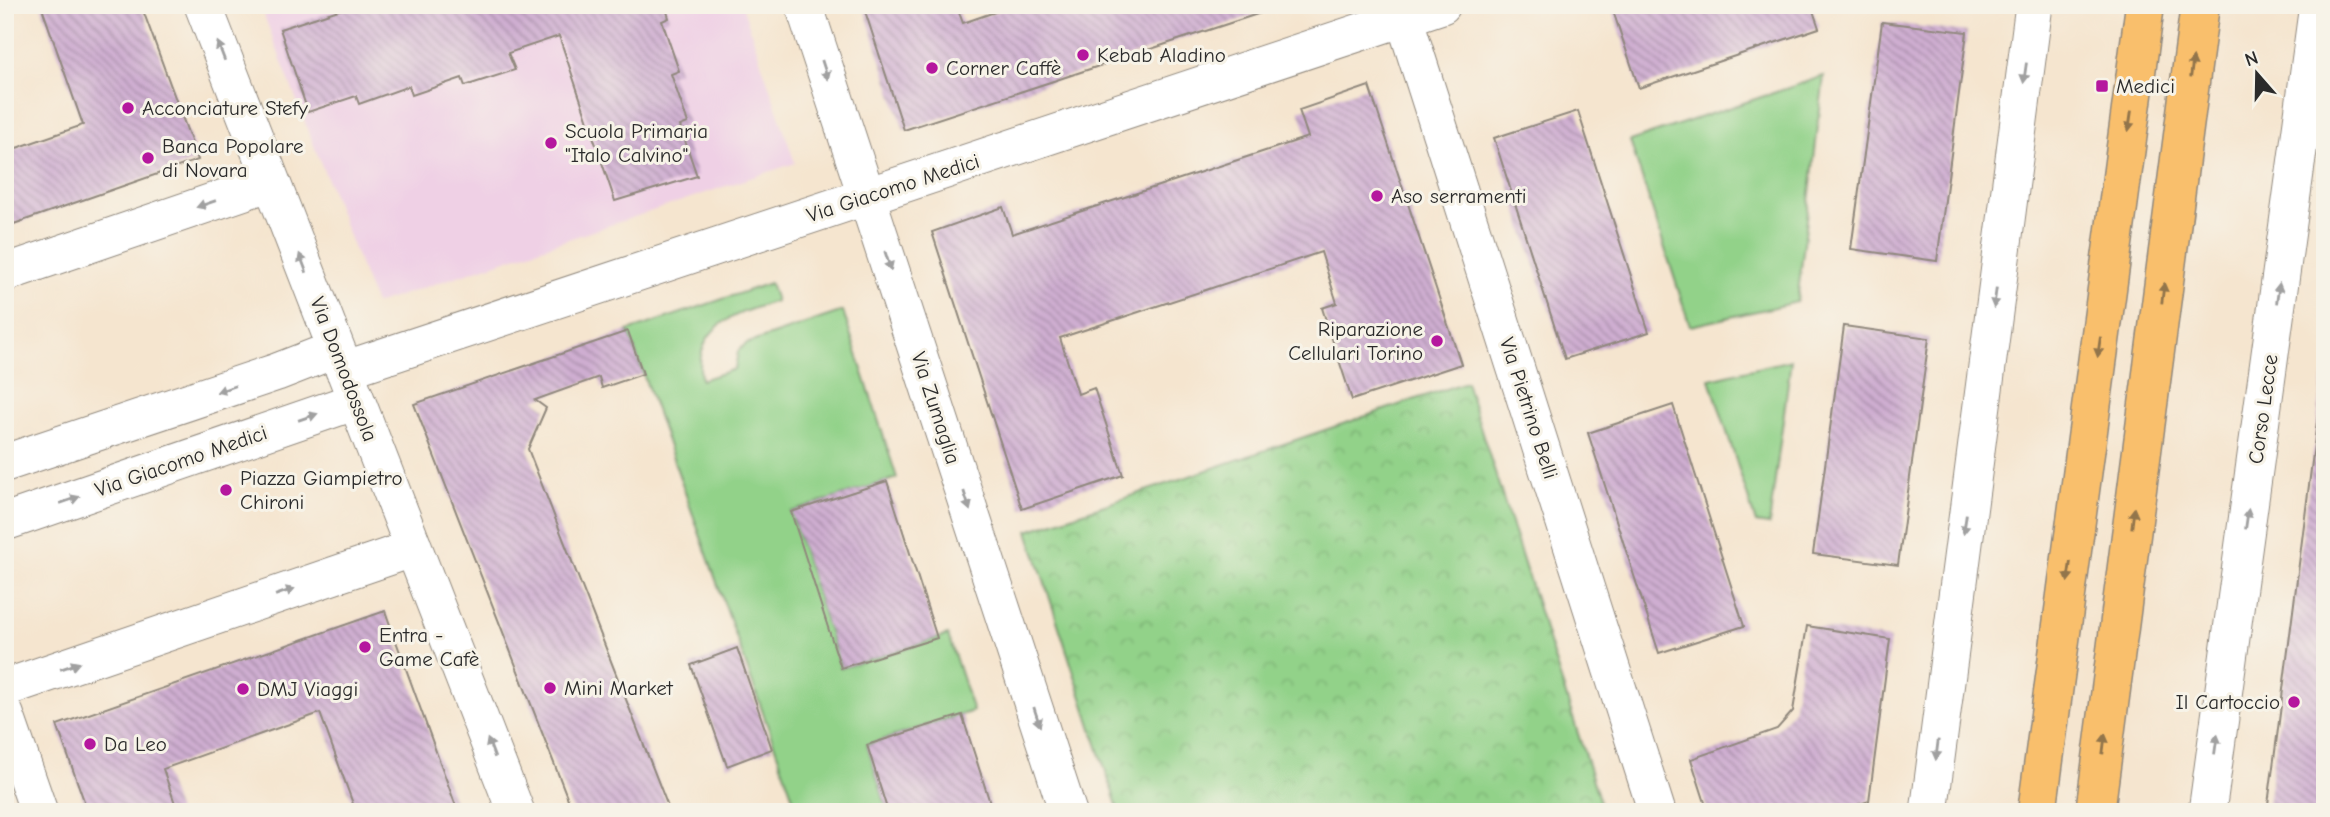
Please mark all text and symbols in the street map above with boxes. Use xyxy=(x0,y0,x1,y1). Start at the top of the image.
north arrow xyxy=(2222,38,2292,108)
one-way arrow xyxy=(215,40,226,61)
place label: Kebab Aladino xyxy=(1097,43,1226,67)
marker: Kebab Aladino xyxy=(1075,47,1091,63)
text: N xyxy=(2242,47,2261,71)
place label: Corner Caffè xyxy=(946,56,1061,80)
one-way arrow xyxy=(2186,56,2197,78)
one-way arrow xyxy=(820,60,831,81)
marker: Corner Caffè xyxy=(924,60,940,76)
one-way arrow xyxy=(2020,62,2031,84)
place label: Medici xyxy=(2116,74,2175,98)
marker: Medici xyxy=(2094,78,2110,94)
place label: Acconciature Stefy xyxy=(142,96,308,120)
marker: Acconciature Stefy xyxy=(120,100,136,116)
one-way arrow xyxy=(2124,111,2135,133)
place label: Scuola Primaria "Italo Calvino" xyxy=(565,119,708,167)
place label: Banca Popolare di Novara xyxy=(162,134,304,182)
marker: Scuola Primaria "Italo Calvino" xyxy=(543,135,559,151)
street label: Via Giacomo Medici xyxy=(804,149,982,227)
marker: Banca Popolare di Novara xyxy=(140,150,156,166)
place label: Aso serramenti xyxy=(1391,184,1527,208)
marker: Aso serramenti xyxy=(1369,188,1385,204)
one-way arrow xyxy=(196,199,217,210)
one-way arrow xyxy=(883,251,894,272)
one-way arrow xyxy=(297,252,308,273)
one-way arrow xyxy=(2157,282,2168,304)
one-way arrow xyxy=(2273,282,2284,304)
one-way arrow xyxy=(1990,288,2001,310)
street label: Via Domodossola xyxy=(305,293,383,445)
place label: Riparazione Cellulari Torino xyxy=(1288,317,1423,365)
marker: Riparazione Cellulari Torino xyxy=(1429,333,1445,349)
street label: Via Pietrino Belli xyxy=(1495,334,1563,482)
one-way arrow xyxy=(2094,336,2105,358)
street label: Via Zumaglia xyxy=(907,349,965,467)
street label: Corso Lecce xyxy=(2243,353,2283,465)
one-way arrow xyxy=(215,384,236,395)
one-way arrow xyxy=(297,411,318,422)
street label: Via Giacomo Medici xyxy=(92,420,270,502)
place label: Piazza Giampietro Chironi xyxy=(240,466,403,514)
marker: Piazza Giampietro Chironi xyxy=(218,482,234,498)
one-way arrow xyxy=(962,490,973,511)
one-way arrow xyxy=(59,494,80,505)
one-way arrow xyxy=(2128,507,2139,529)
one-way arrow xyxy=(2242,508,2253,530)
one-way arrow xyxy=(1960,513,1971,535)
one-way arrow xyxy=(2064,562,2075,584)
one-way arrow xyxy=(275,586,296,597)
place label: Entra - Game Cafè xyxy=(379,623,479,671)
marker: Entra - Game Cafè xyxy=(357,639,373,655)
one-way arrow xyxy=(59,660,80,671)
place label: Mini Market xyxy=(564,676,674,700)
place label: DMJ Viaggi xyxy=(257,677,358,701)
marker: Mini Market xyxy=(542,680,558,696)
marker: DMJ Viaggi xyxy=(235,681,251,697)
place label: Il Cartoccio xyxy=(2175,690,2280,714)
marker: Il Cartoccio xyxy=(2286,694,2302,710)
one-way arrow xyxy=(1032,707,1043,728)
place label: Da Leo xyxy=(104,732,167,756)
one-way arrow xyxy=(2099,733,2110,755)
one-way arrow xyxy=(2211,733,2222,755)
marker: Da Leo xyxy=(82,736,98,752)
one-way arrow xyxy=(486,738,497,759)
one-way arrow xyxy=(1931,739,1942,761)

